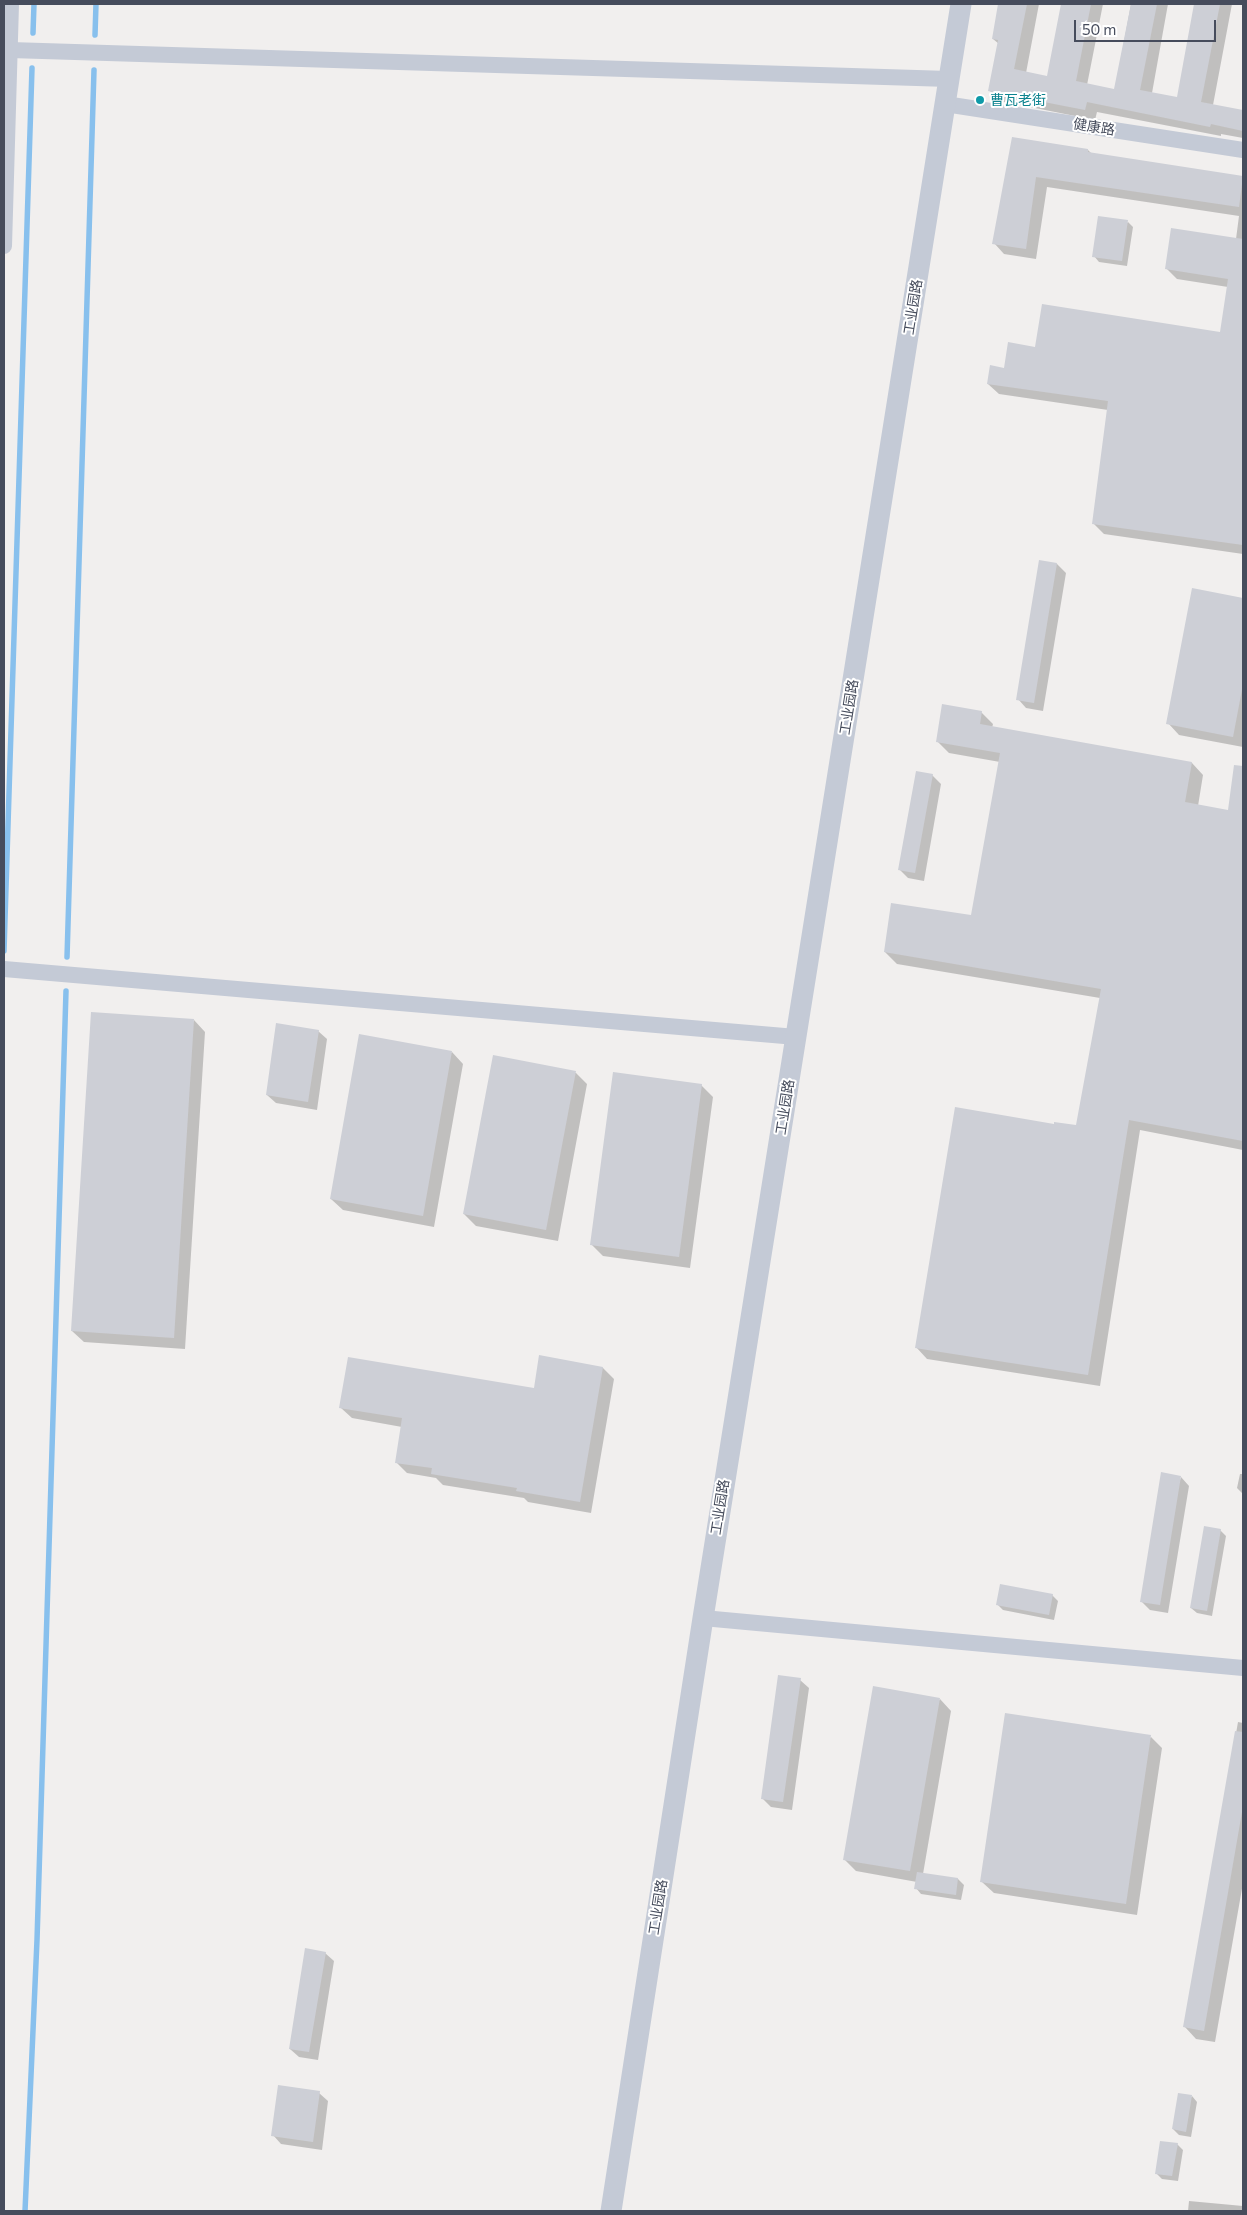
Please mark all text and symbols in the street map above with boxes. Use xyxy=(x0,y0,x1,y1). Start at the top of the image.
scale bar xyxy=(1077,10,1220,42)
text: 50 m xyxy=(1082,20,1116,38)
place label: 曹瓦老街 xyxy=(990,92,1046,108)
marker: 曹瓦老街 xyxy=(974,94,986,106)
street label: 健康路 xyxy=(1072,115,1116,139)
street label: 工业园路 xyxy=(900,278,926,336)
street label: 工业园路 xyxy=(836,678,862,736)
street label: 工业园路 xyxy=(772,1078,798,1136)
street label: 工业园路 xyxy=(707,1478,733,1536)
street label: 工业园路 xyxy=(645,1878,671,1936)

